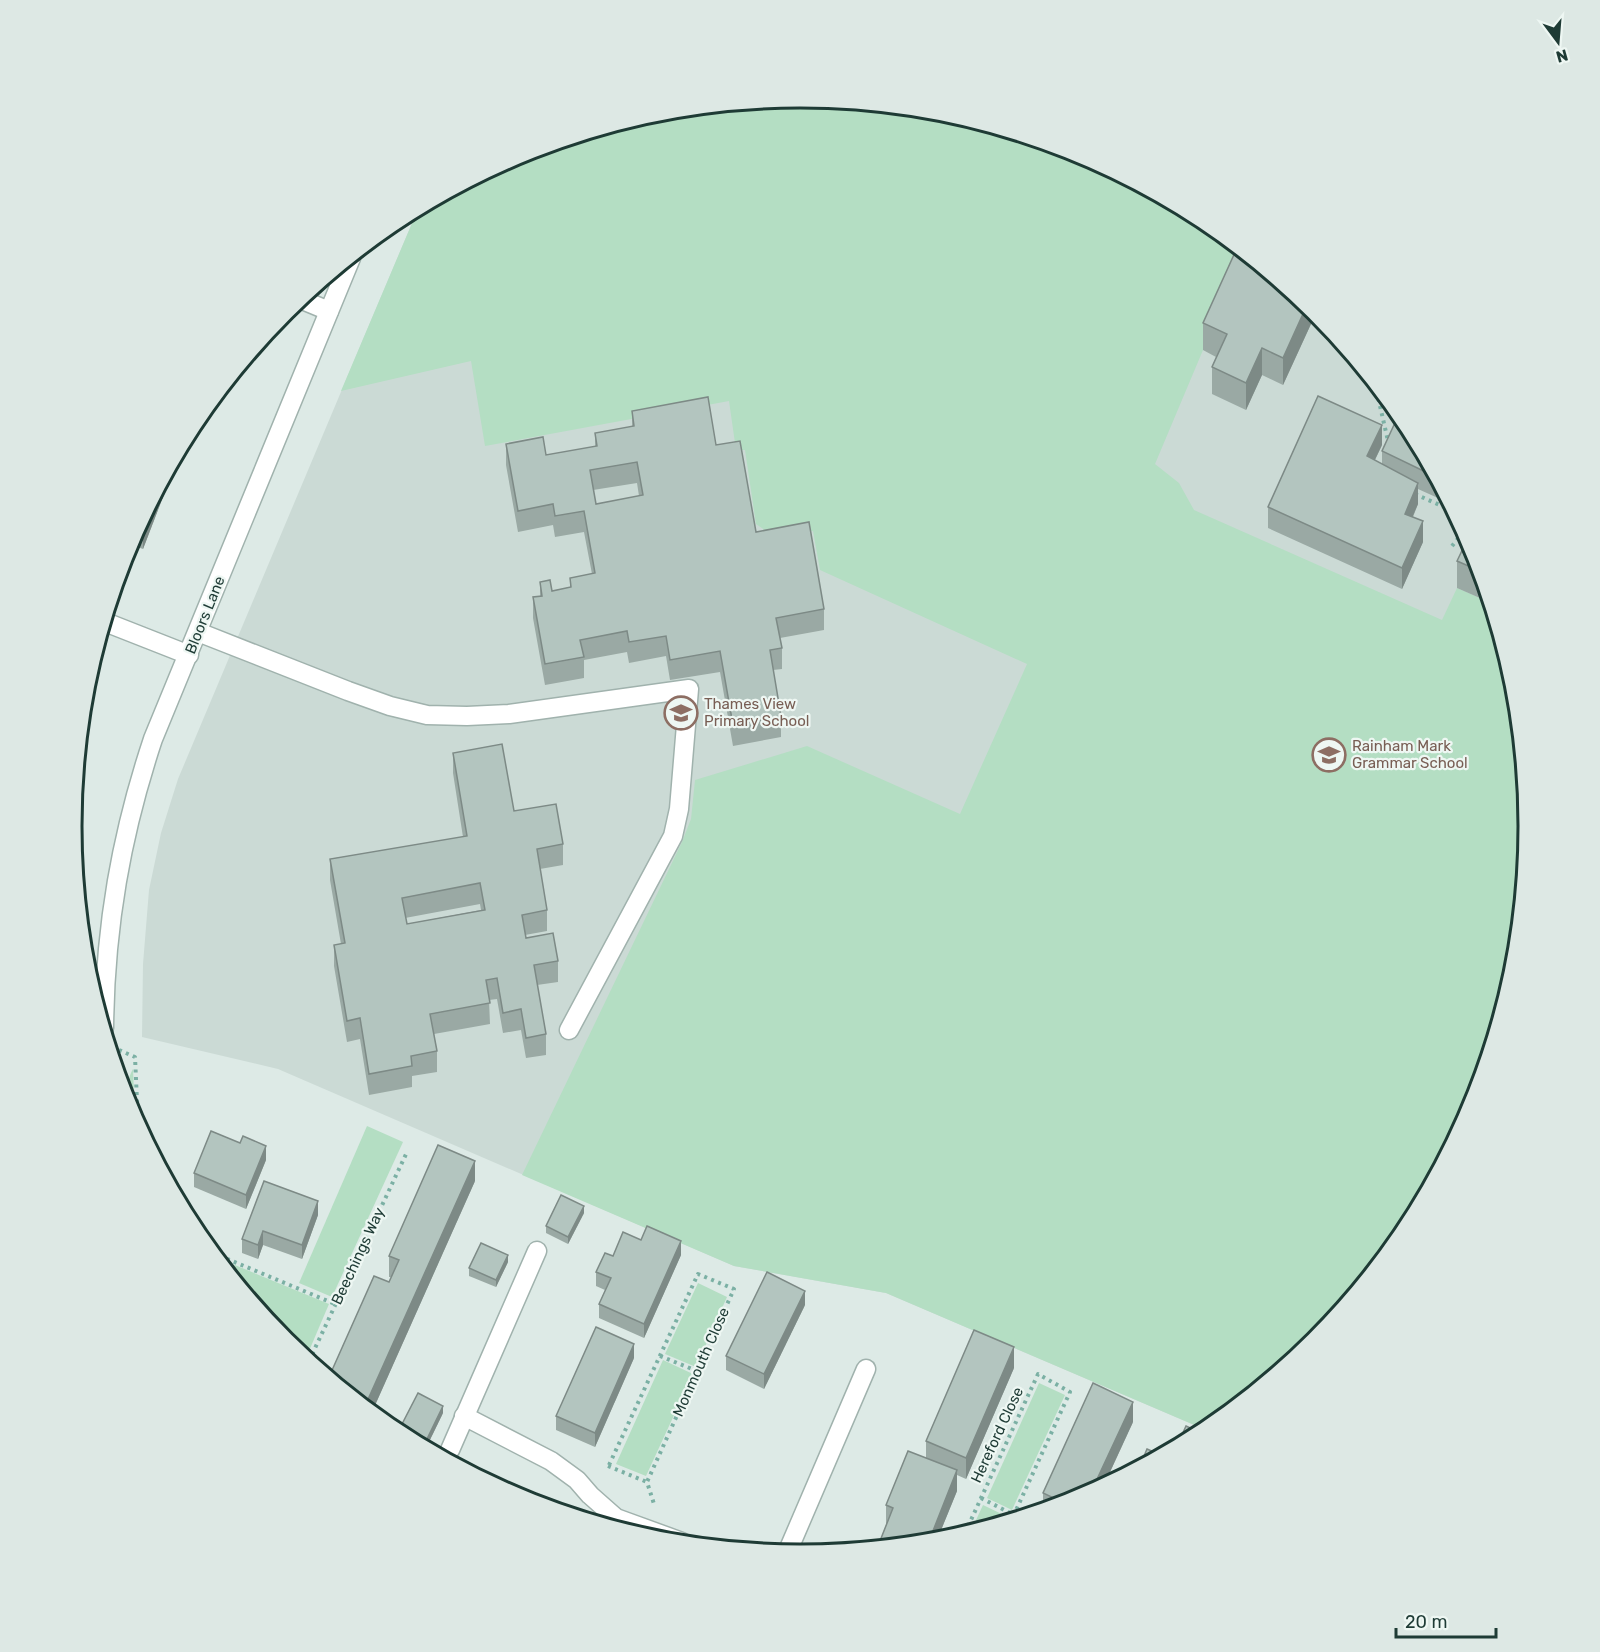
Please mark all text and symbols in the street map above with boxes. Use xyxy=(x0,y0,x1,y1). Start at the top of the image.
north arrow xyxy=(1528,12,1588,72)
text: N xyxy=(1554,45,1570,67)
street label: Bloors Lane xyxy=(181,574,229,656)
school or university icon: Thames View Primary School xyxy=(663,695,699,731)
place label: Thames View Primary School xyxy=(704,695,809,730)
school or university icon: Rainham Mark Grammar School xyxy=(1311,737,1347,773)
place label: Rainham Mark Grammar School xyxy=(1352,737,1468,772)
street label: Beechings Way xyxy=(328,1205,388,1307)
street label: Monmouth Close xyxy=(669,1305,733,1419)
street label: Hereford Close xyxy=(967,1384,1027,1486)
scale bar xyxy=(1396,1601,1496,1639)
text: 20 m xyxy=(1405,1611,1447,1633)

